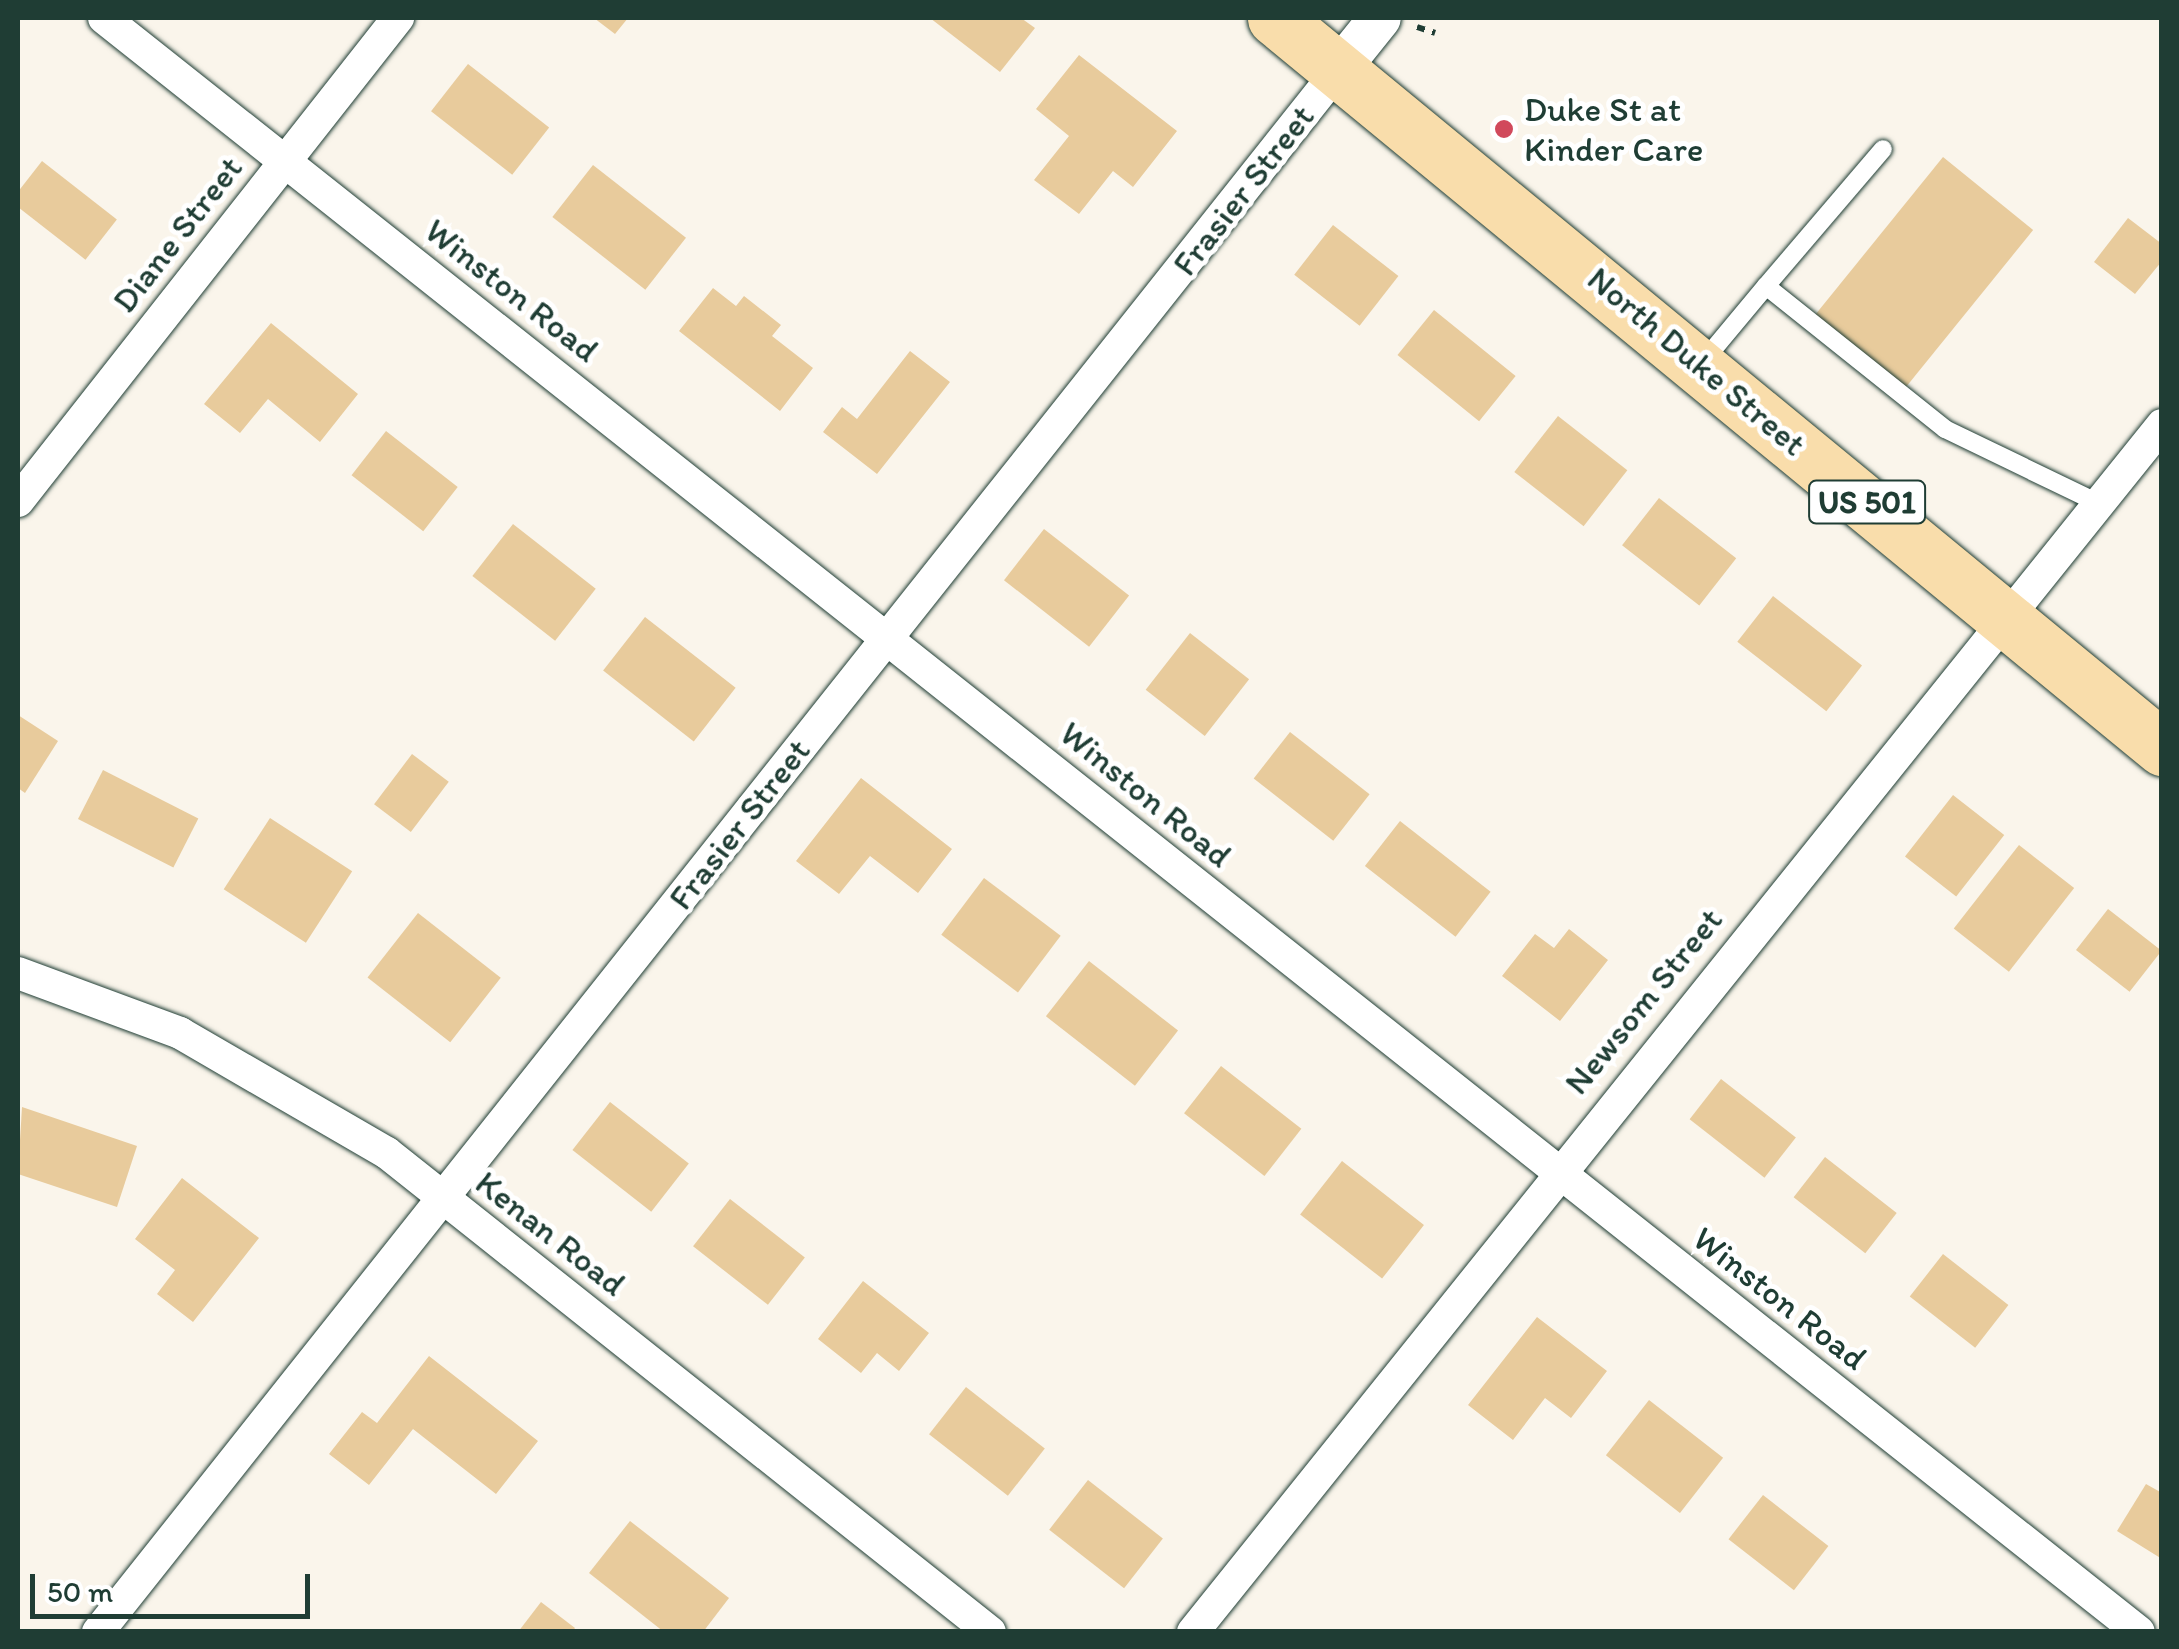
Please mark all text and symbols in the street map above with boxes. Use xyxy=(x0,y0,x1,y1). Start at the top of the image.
place label: Duke St at Kinder Care xyxy=(1524,88,1703,170)
street label: Frasier Street xyxy=(1163,96,1323,284)
marker: Duke St at Kinder Care xyxy=(1493,118,1515,140)
street label: Diane Street xyxy=(103,148,251,320)
street label: Winston Road xyxy=(417,209,607,371)
street label: North Duke Street xyxy=(1579,257,1815,465)
road number: US 501 xyxy=(1807,475,1927,529)
street label: Winston Road xyxy=(1052,712,1240,876)
street label: Frasier Street xyxy=(659,730,819,918)
street label: Newsom Street xyxy=(1555,899,1731,1103)
street label: Kenan Road xyxy=(468,1162,634,1304)
street label: Winston Road xyxy=(1685,1217,1875,1379)
scale bar xyxy=(35,1554,315,1616)
text: 50 m xyxy=(47,1573,113,1610)

